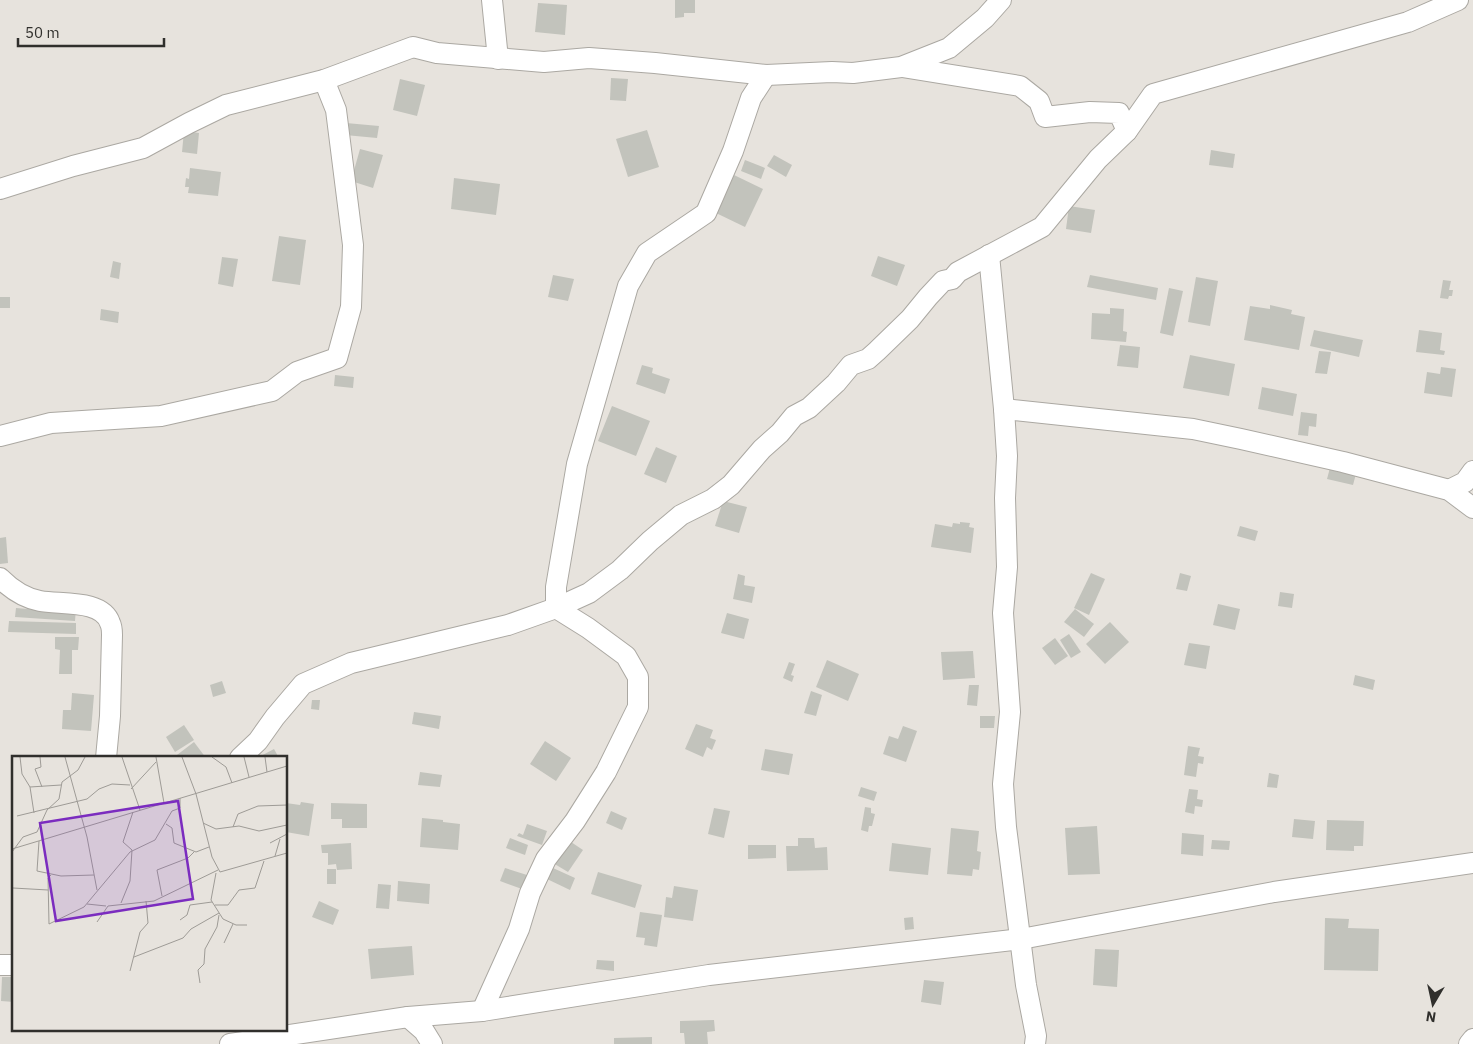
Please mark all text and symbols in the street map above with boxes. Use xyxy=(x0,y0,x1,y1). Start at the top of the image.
scale bar xyxy=(18,15,164,47)
text: 50 m xyxy=(25,23,60,42)
inset map xyxy=(12,756,288,1032)
north arrow xyxy=(1408,979,1458,1029)
text: N xyxy=(1425,1007,1437,1027)

